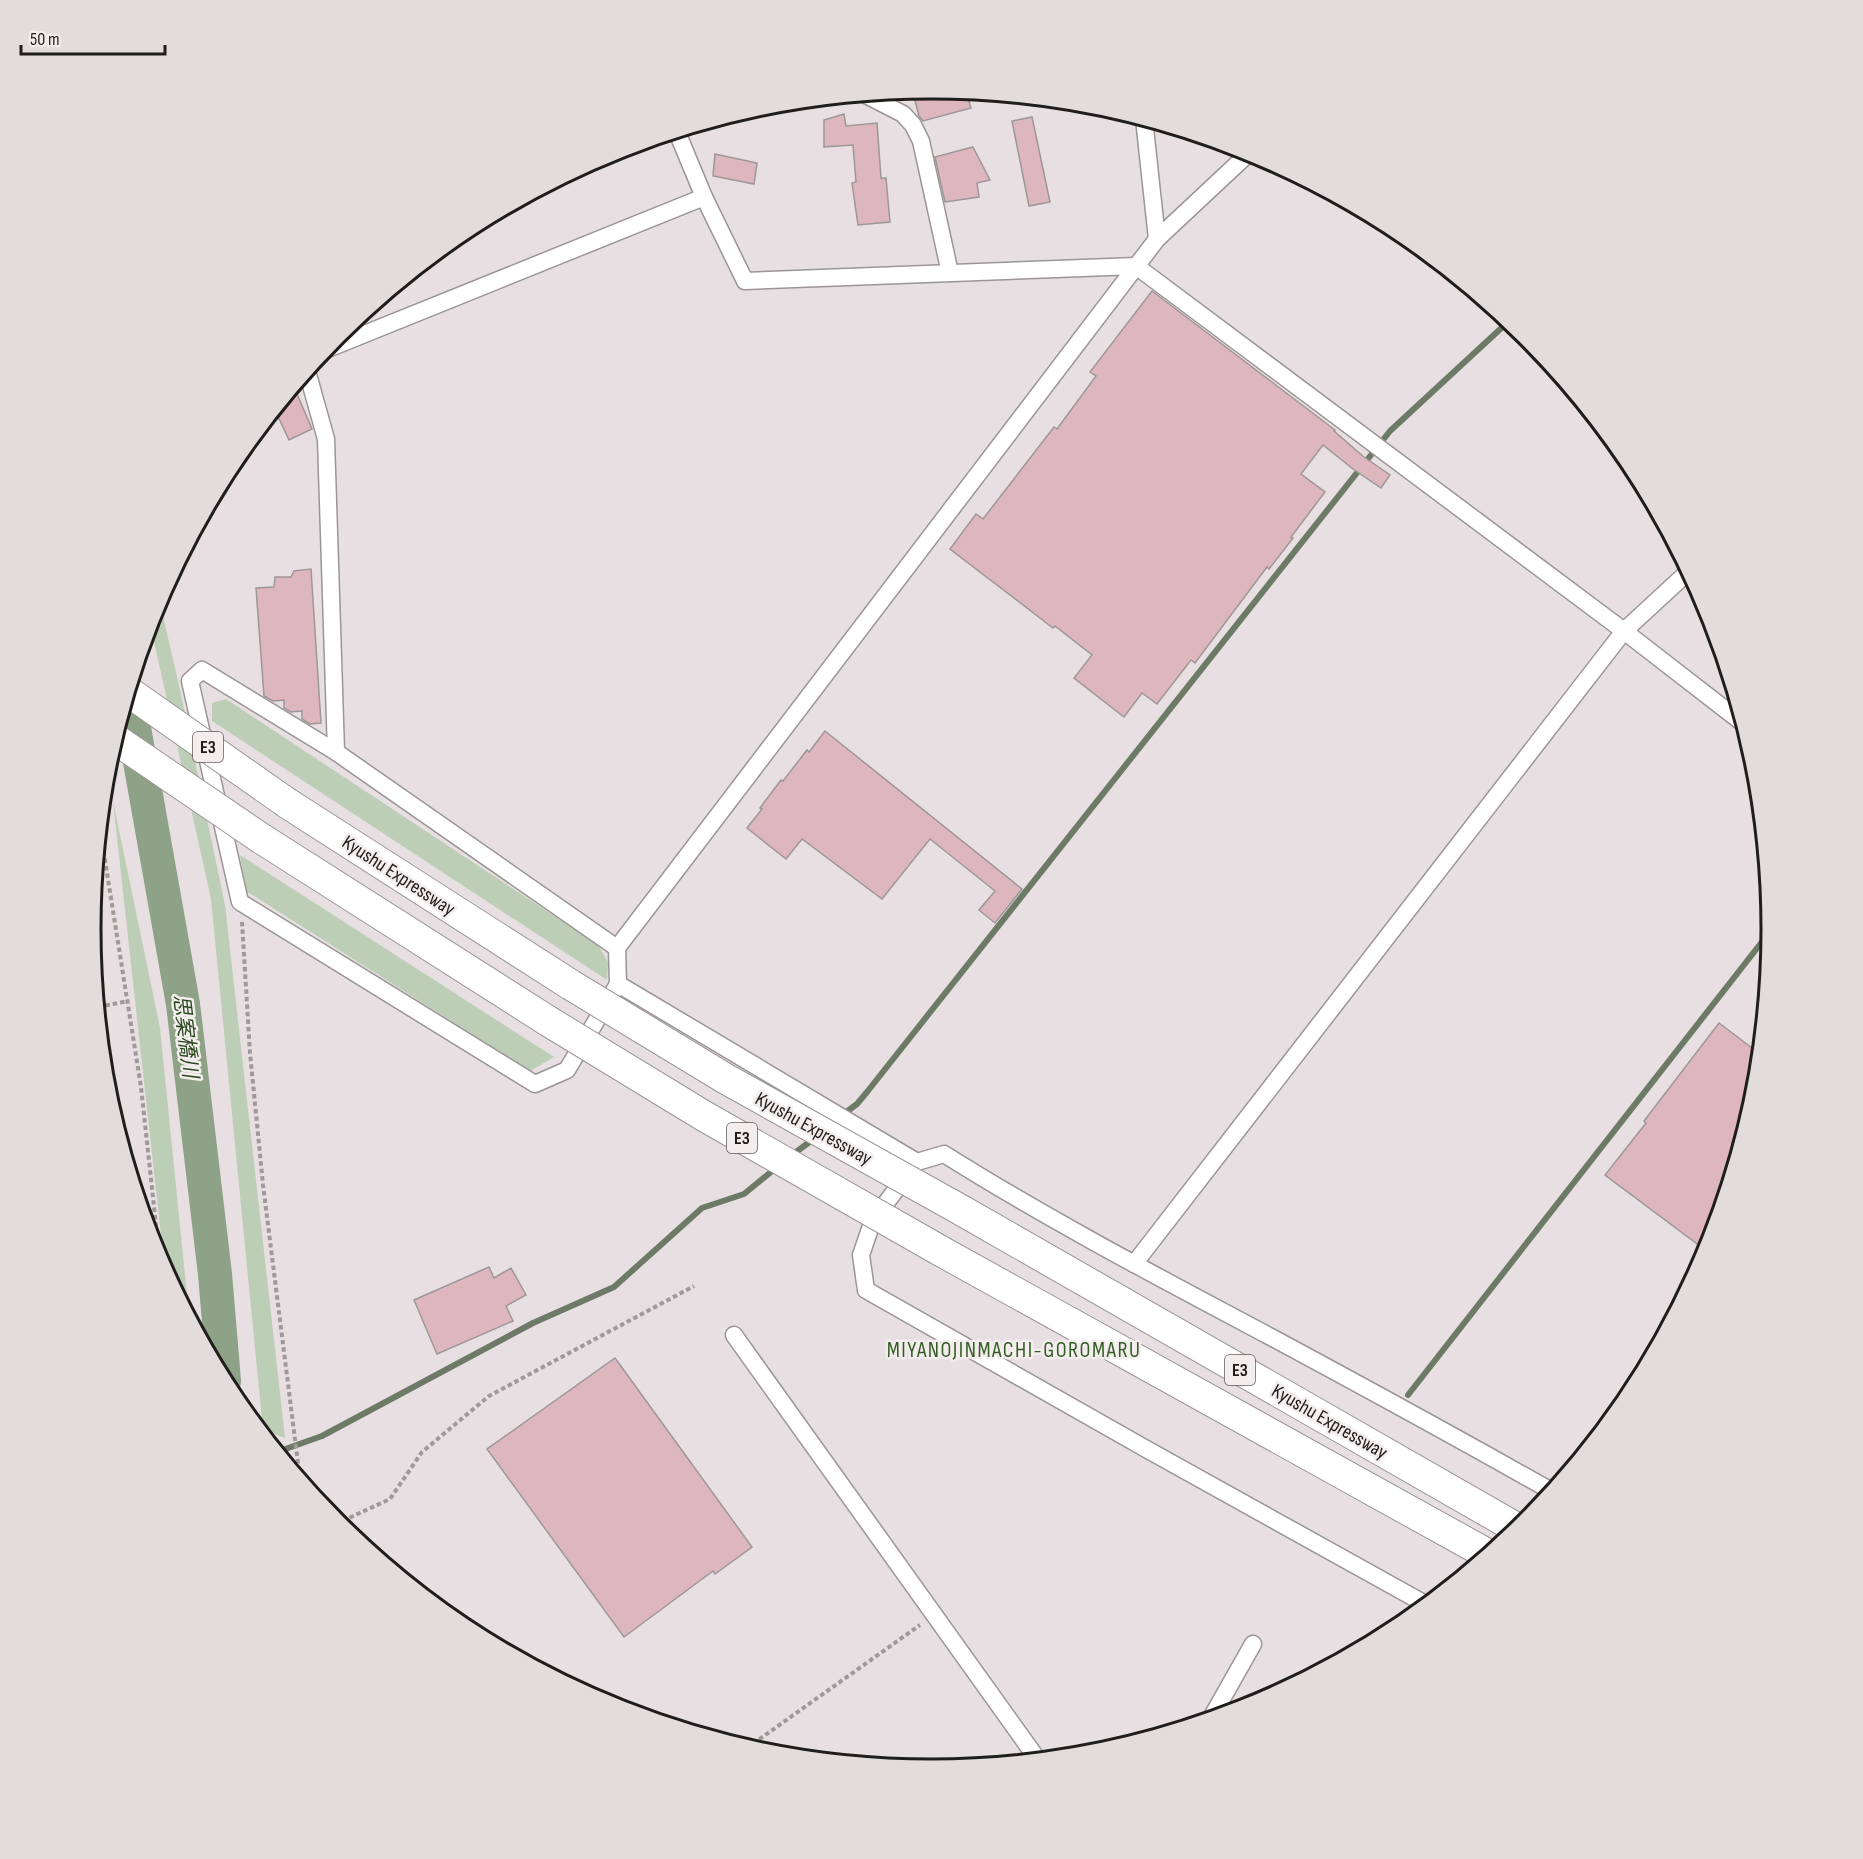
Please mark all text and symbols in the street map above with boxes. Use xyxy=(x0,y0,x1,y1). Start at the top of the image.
scale bar xyxy=(21,18,165,56)
text: 50 m xyxy=(30,29,60,50)
road number: E3 xyxy=(193,732,223,762)
street label: Kyushu Expressway xyxy=(337,830,460,921)
water label: 思案橋川 xyxy=(168,993,203,1081)
street label: Kyushu Expressway xyxy=(751,1087,876,1171)
road number: E3 xyxy=(727,1123,757,1153)
district label: MIYANOJINMACHI-GOROMARU xyxy=(887,1337,1141,1364)
road number: E3 xyxy=(1225,1355,1255,1385)
street label: Kyushu Expressway xyxy=(1267,1379,1392,1465)

